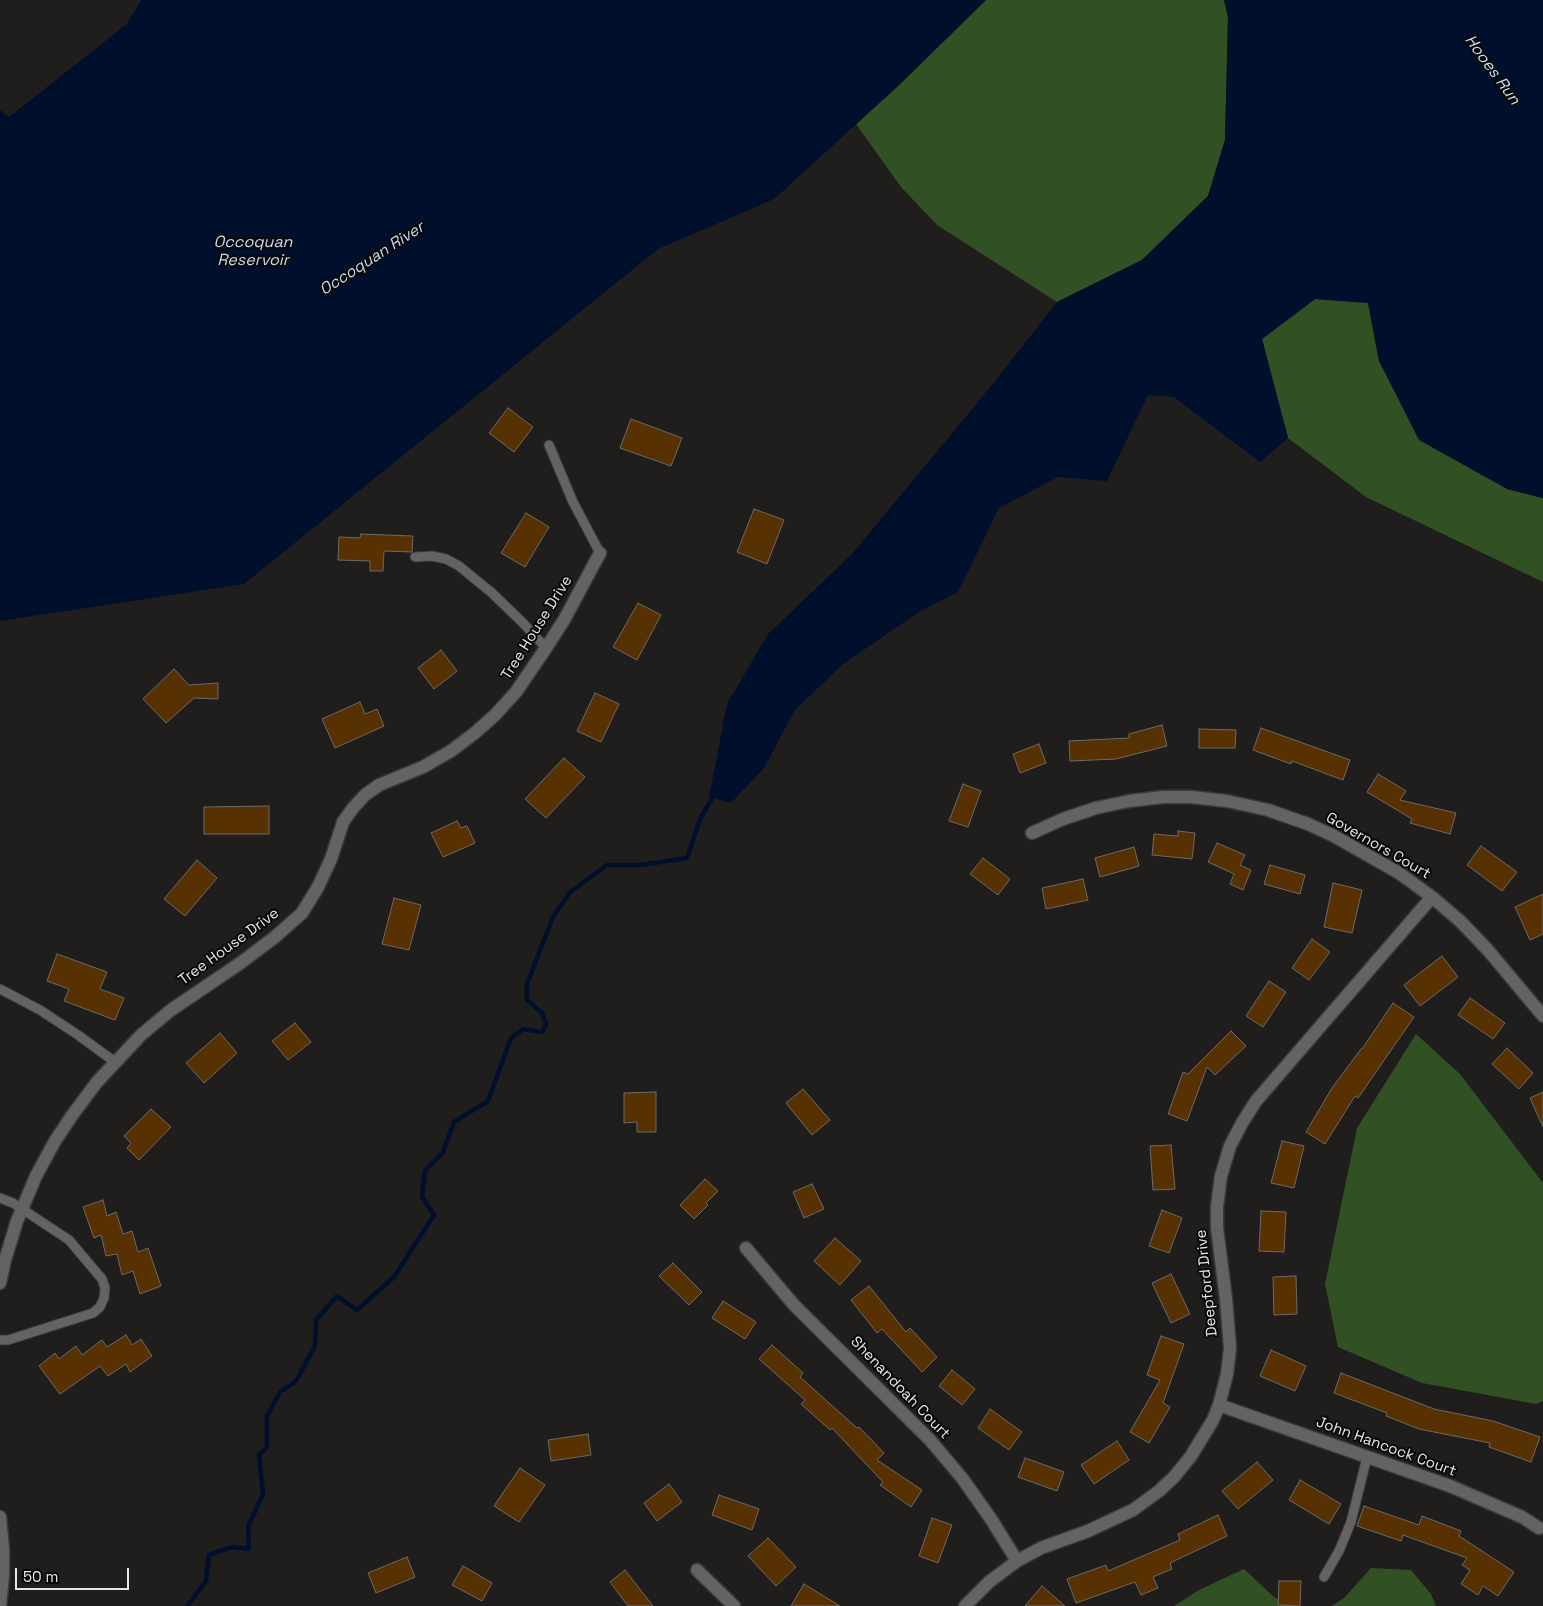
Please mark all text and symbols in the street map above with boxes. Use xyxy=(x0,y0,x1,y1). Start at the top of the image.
water label: Hooes Run xyxy=(1460,31,1524,109)
water label: Occoquan River xyxy=(316,218,428,300)
water label: Occoquan Reservoir xyxy=(214,233,292,271)
street label: Tree House Drive xyxy=(498,573,576,683)
street label: Governors Court xyxy=(1323,809,1433,883)
street label: Tree House Drive xyxy=(175,905,283,989)
street label: Deepford Drive xyxy=(1192,1229,1222,1337)
street label: Shenandoah Court xyxy=(846,1333,954,1443)
street label: John Hancock Court xyxy=(1314,1413,1458,1481)
scale bar xyxy=(18,1558,131,1590)
text: 50 m xyxy=(23,1567,58,1586)

